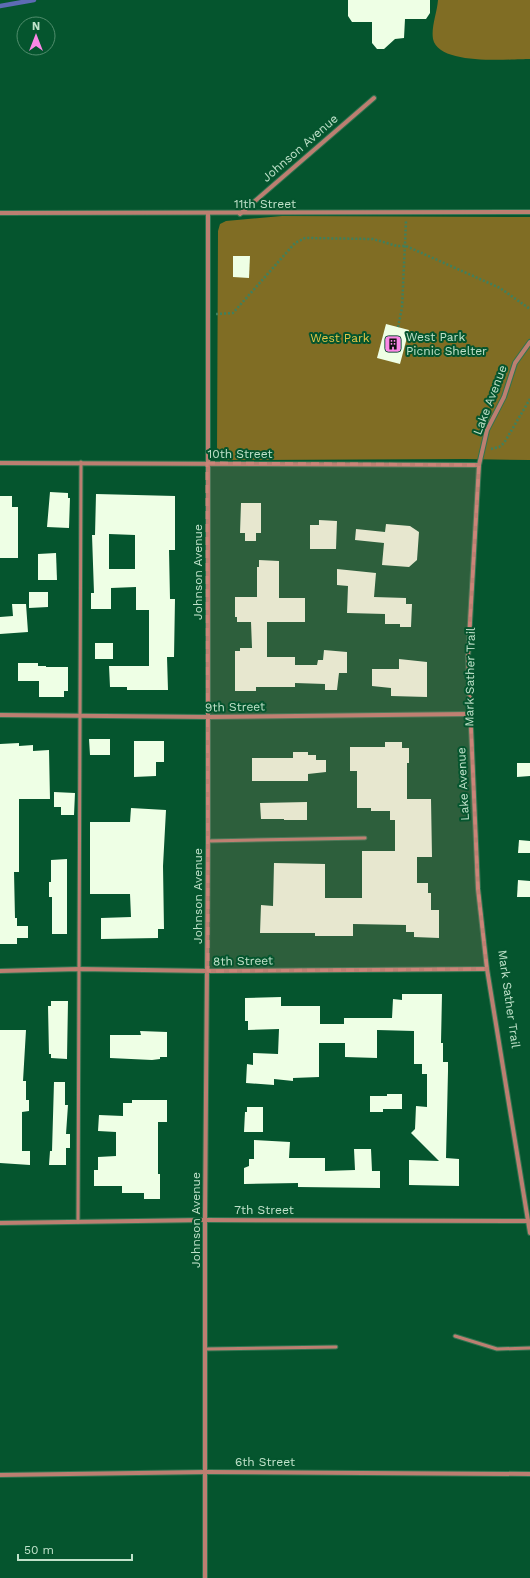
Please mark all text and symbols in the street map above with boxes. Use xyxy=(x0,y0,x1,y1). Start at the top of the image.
north arrow xyxy=(16,16,56,56)
text: N xyxy=(32,20,40,33)
street label: Johnson Avenue xyxy=(259,111,341,185)
street label: 11th Street xyxy=(234,197,296,211)
place label: West Park Picnic Shelter xyxy=(406,330,487,358)
park label: West Park xyxy=(310,331,370,345)
building icon: West Park Picnic Shelter xyxy=(383,334,403,354)
street label: Lake Avenue xyxy=(470,363,510,437)
street label: 10th Street xyxy=(208,447,272,461)
street label: Johnson Avenue xyxy=(191,524,205,620)
street label: Mark Sather Trail xyxy=(462,627,478,727)
street label: 9th Street xyxy=(205,699,265,715)
street label: Lake Avenue xyxy=(454,747,472,821)
street label: Johnson Avenue xyxy=(191,848,205,944)
street label: Mark Sather Trail xyxy=(495,949,523,1049)
street label: 8th Street xyxy=(213,953,273,969)
street label: Johnson Avenue xyxy=(189,1172,203,1268)
street label: 7th Street xyxy=(234,1203,294,1217)
street label: 6th Street xyxy=(235,1455,295,1469)
scale bar xyxy=(18,1536,132,1562)
text: 50 m xyxy=(24,1543,54,1557)

